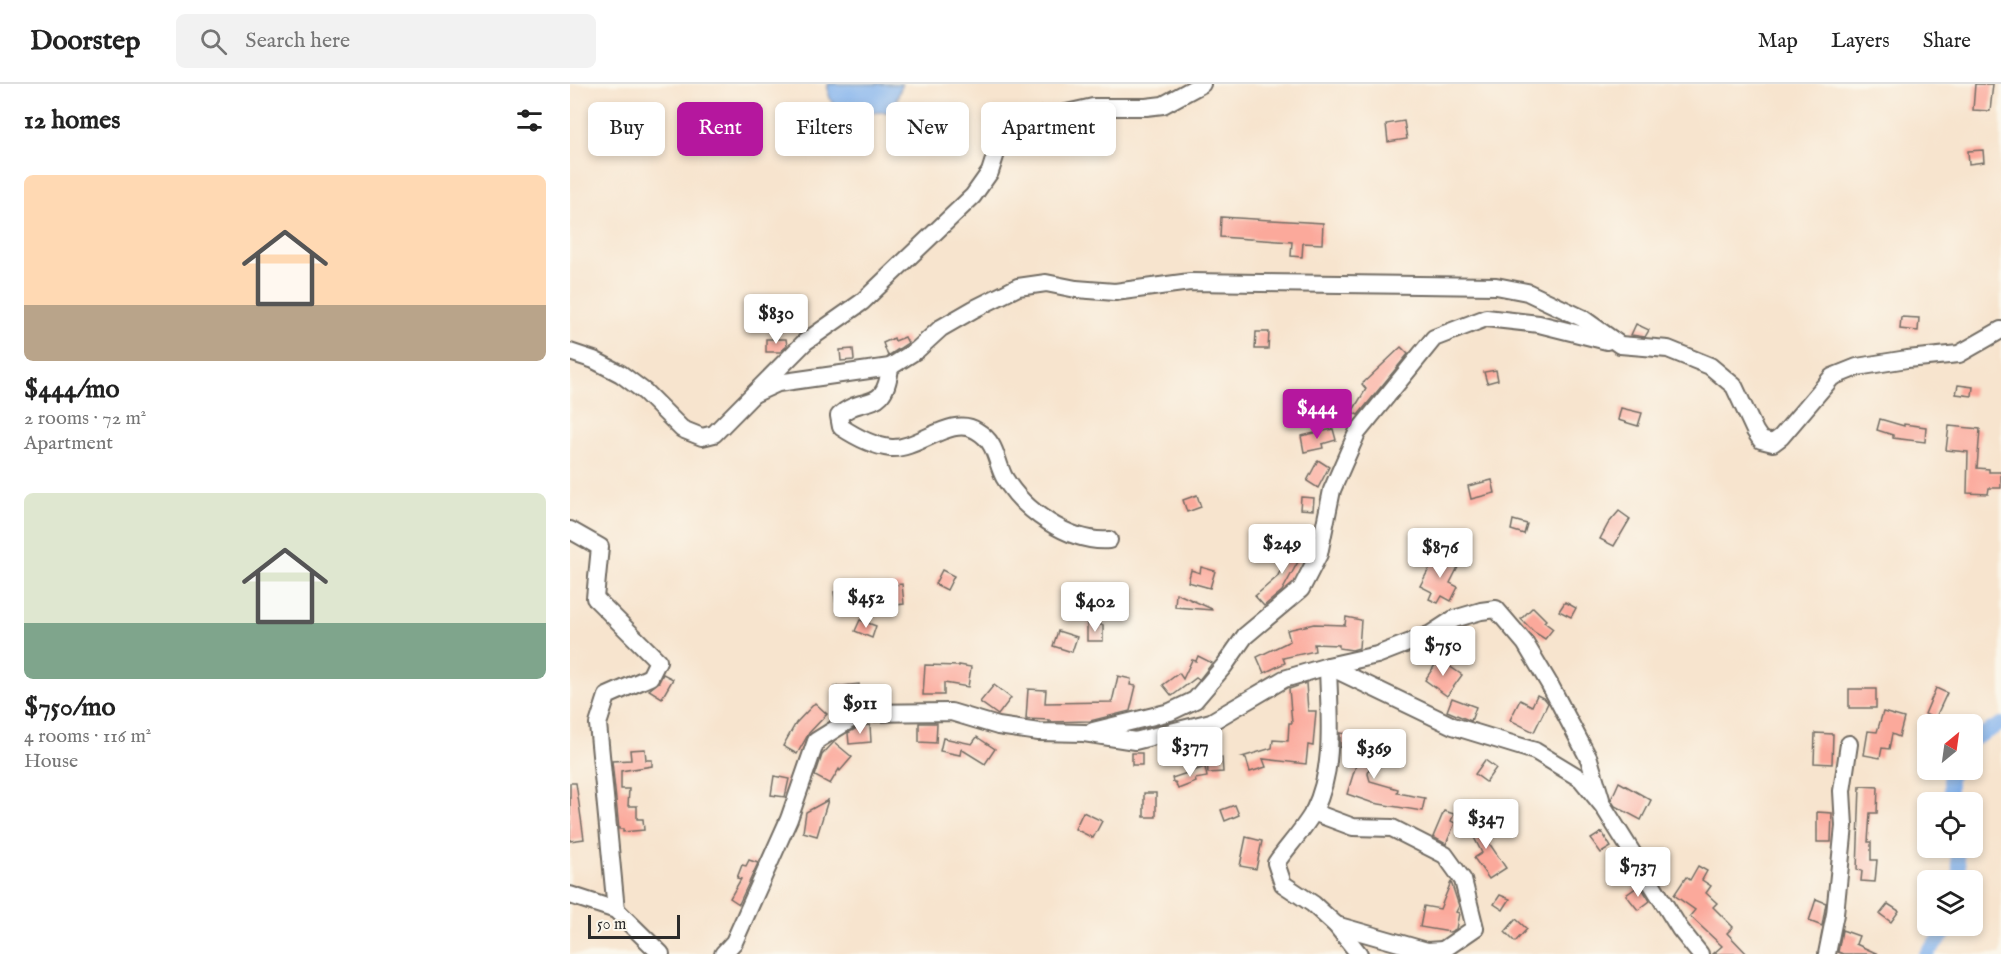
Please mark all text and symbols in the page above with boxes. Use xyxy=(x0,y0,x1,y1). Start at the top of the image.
search box xyxy=(176,14,596,68)
text: Doorstep xyxy=(30,24,140,59)
icon: search xyxy=(197,25,230,58)
text: Search here xyxy=(245,27,350,55)
text: Map xyxy=(1758,28,1798,55)
text: Layers xyxy=(1831,28,1890,55)
text: Share xyxy=(1923,28,1971,55)
chip: Buy xyxy=(588,102,665,156)
chip: Rent xyxy=(677,102,763,156)
chip: Filters xyxy=(775,102,874,156)
chip: New xyxy=(886,102,969,156)
chip: Apartment xyxy=(981,102,1116,156)
text: 12 homes xyxy=(24,104,120,137)
icon: filters xyxy=(513,104,546,137)
icon: home xyxy=(231,214,339,322)
pin: $830 xyxy=(740,294,812,345)
text: $830 xyxy=(758,301,794,326)
text: $444/mo xyxy=(24,373,120,406)
pin: $444 xyxy=(1281,389,1353,440)
text: $444 xyxy=(1297,396,1337,421)
text: 2 rooms · 72 m² xyxy=(24,406,146,431)
text: Apartment xyxy=(24,431,113,456)
pin: $249 xyxy=(1246,524,1318,575)
pin: $876 xyxy=(1404,528,1476,579)
text: $249 xyxy=(1263,531,1302,556)
icon: home xyxy=(231,532,339,640)
text: $876 xyxy=(1422,535,1458,560)
pin: $452 xyxy=(830,578,902,629)
pin: $402 xyxy=(1059,582,1131,633)
text: $452 xyxy=(847,585,885,610)
text: $402 xyxy=(1075,589,1115,614)
pin: $750 xyxy=(1407,626,1479,677)
text: $750 xyxy=(1424,633,1462,658)
pin: $911 xyxy=(824,684,896,735)
text: $750/mo xyxy=(24,691,116,724)
text: $911 xyxy=(843,691,877,716)
north arrow xyxy=(1917,714,1983,780)
map controls xyxy=(1917,714,1983,936)
text: 4 rooms · 116 m² xyxy=(24,724,151,749)
pin: $377 xyxy=(1154,727,1226,778)
pin: $369 xyxy=(1338,729,1410,780)
text: $377 xyxy=(1171,734,1209,759)
text: $369 xyxy=(1356,736,1392,761)
text: House xyxy=(24,749,78,774)
button: locate xyxy=(1917,792,1983,858)
pin: $347 xyxy=(1450,799,1522,850)
text: $347 xyxy=(1467,806,1505,831)
pin: $737 xyxy=(1602,847,1674,898)
text: $737 xyxy=(1619,854,1657,879)
button: layers xyxy=(1917,870,1983,936)
scale bar xyxy=(588,912,680,940)
text: 50 m xyxy=(597,915,626,935)

